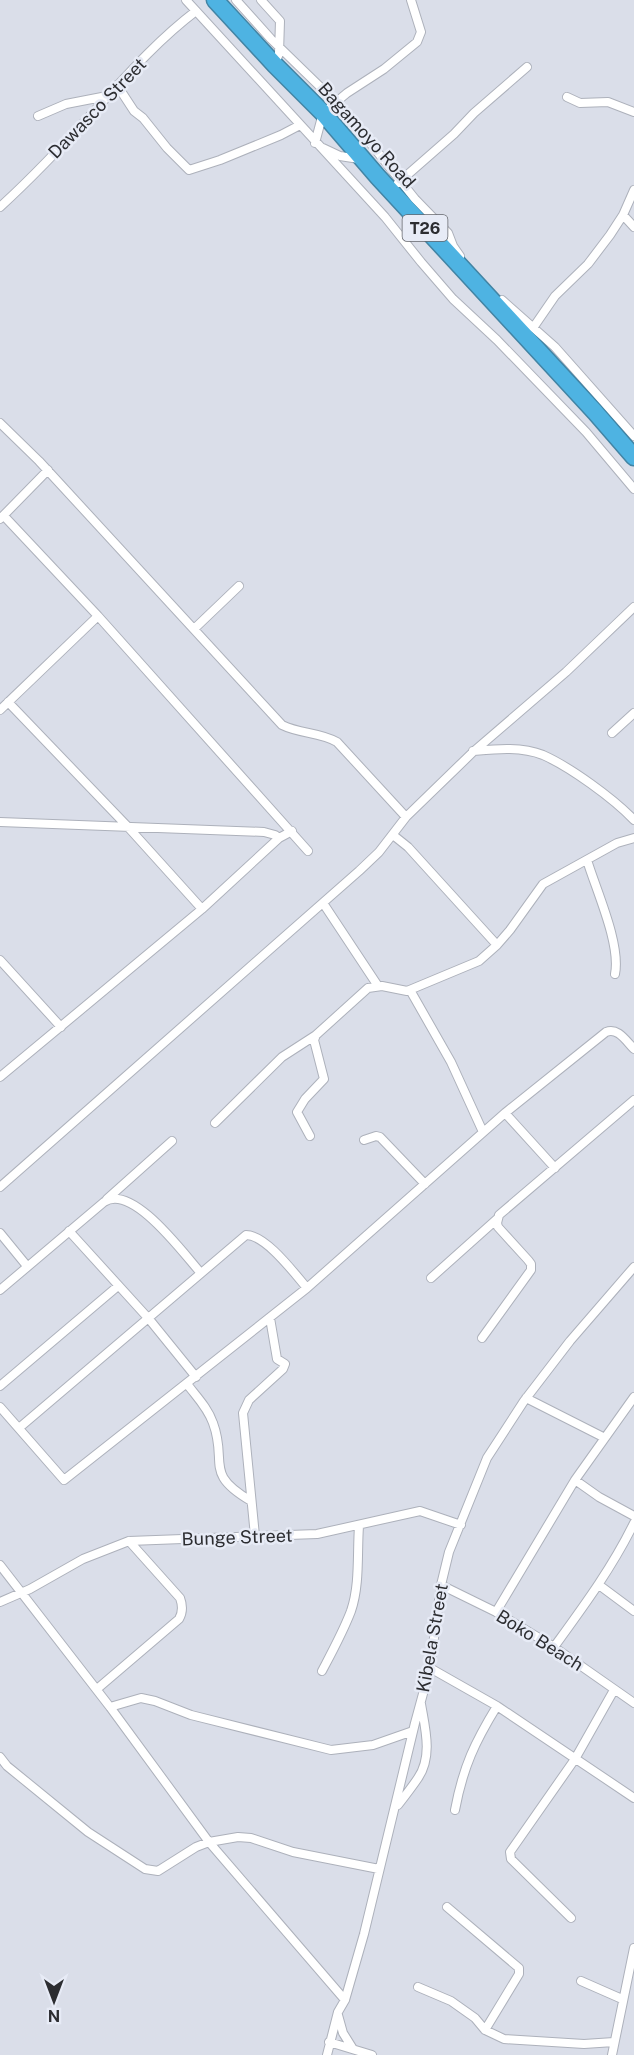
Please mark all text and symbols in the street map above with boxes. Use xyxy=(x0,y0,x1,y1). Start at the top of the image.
street label: Dawasco Street xyxy=(44,53,150,163)
street label: Bagamoyo Road xyxy=(314,78,420,192)
road number: T26 xyxy=(402,215,448,241)
street label: Bunge Street xyxy=(181,1525,293,1549)
street label: Kibela Street xyxy=(412,1582,452,1694)
street label: Boko Beach xyxy=(493,1605,587,1675)
north arrow xyxy=(24,1971,84,2031)
text: N xyxy=(48,2006,60,2025)

